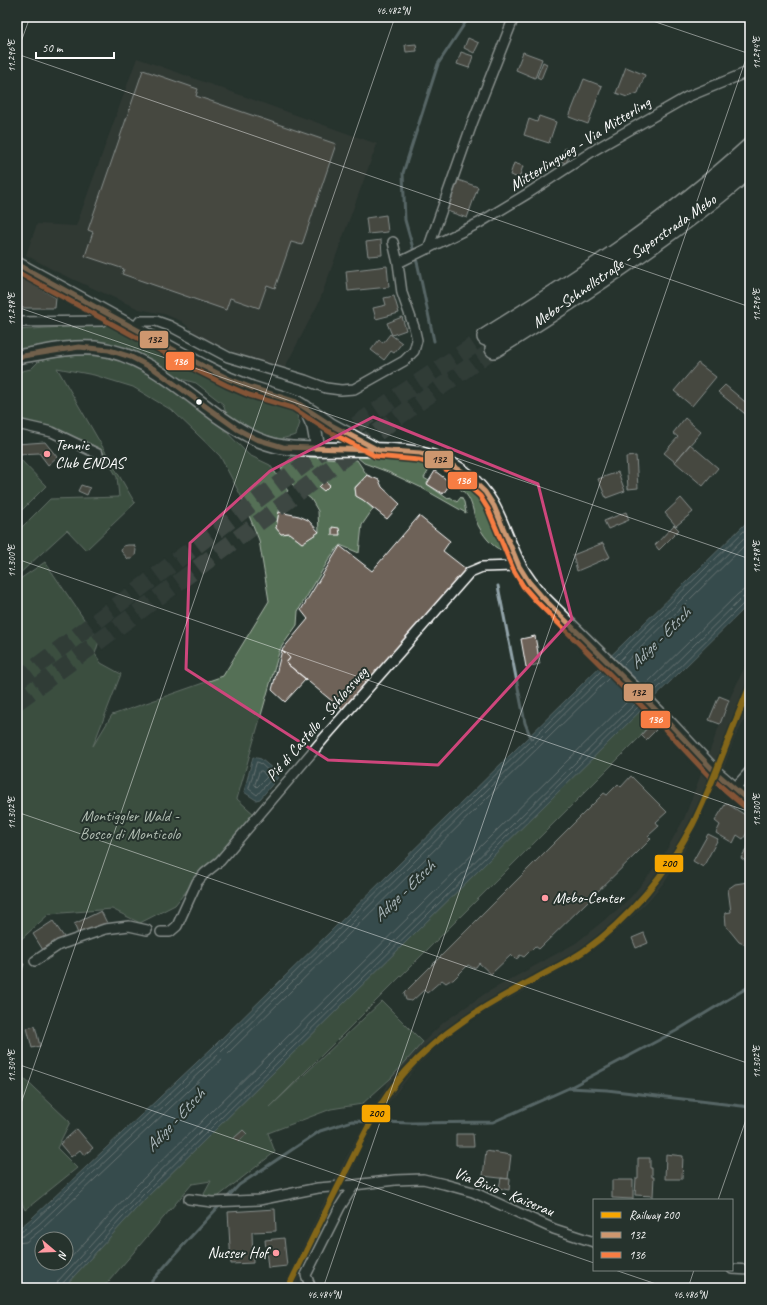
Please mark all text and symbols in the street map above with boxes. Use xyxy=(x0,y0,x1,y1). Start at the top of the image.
text: 46.482°N xyxy=(376,4,412,17)
scale bar xyxy=(36,34,114,60)
text: 11.294°E xyxy=(750,35,763,69)
text: 11.296°E xyxy=(5,38,18,72)
text: 50 m xyxy=(42,40,64,56)
street label: Mitterlingweg - Via Mitterling xyxy=(506,92,655,196)
street label: Mebo-Schnellstraße - Superstrada Mebo xyxy=(528,189,721,332)
text: 11.296°E xyxy=(750,287,763,321)
text: 11.298°E xyxy=(5,291,18,325)
line badge: 132 xyxy=(139,330,169,349)
text: 132 xyxy=(147,332,162,346)
line badge: 136 xyxy=(165,351,195,371)
text: 136 xyxy=(172,354,188,368)
unlabelled marker xyxy=(194,397,204,407)
place label: Tennic Club ENDAS xyxy=(55,435,127,473)
marker: Tennic Club ENDAS xyxy=(42,449,52,459)
line badge: 132 xyxy=(424,450,454,469)
text: 132 xyxy=(432,452,447,466)
line badge: 136 xyxy=(447,471,478,490)
text: 136 xyxy=(455,473,471,487)
text: 11.298°E xyxy=(750,539,763,573)
text: 11.300°E xyxy=(5,543,18,577)
water label: Adige - Etsch xyxy=(625,602,696,673)
street label: Pié di Castello - Schlossweg xyxy=(262,662,373,785)
line badge: 132 xyxy=(623,683,654,702)
text: 132 xyxy=(631,685,646,699)
line badge: 136 xyxy=(640,710,671,729)
text: 136 xyxy=(647,712,663,726)
text: 11.300°E xyxy=(750,792,763,826)
text: 11.302°E xyxy=(5,795,18,829)
park label: Montiggler Wald - Bosco di Monticolo xyxy=(80,806,182,844)
line badge: 200 xyxy=(654,854,684,873)
water label: Adige - Etsch xyxy=(369,855,440,926)
text: 200 xyxy=(662,856,677,870)
place label: Mebo-Center xyxy=(553,888,625,908)
marker: Mebo-Center xyxy=(540,893,550,903)
text: 11.302°E xyxy=(750,1044,763,1078)
text: 11.304°E xyxy=(5,1048,18,1082)
water label: Adige - Etsch xyxy=(141,1083,210,1156)
line badge: 200 xyxy=(361,1104,391,1123)
text: 200 xyxy=(369,1106,384,1120)
street label: Via Bivio - Kaiserau xyxy=(451,1163,558,1222)
legend xyxy=(593,1199,733,1271)
text: Railway 200 xyxy=(629,1207,681,1223)
text: 132 xyxy=(629,1227,647,1243)
north arrow xyxy=(34,1231,74,1271)
place label: Nusser Hof xyxy=(207,1243,271,1263)
text: 136 xyxy=(629,1247,646,1263)
marker: Nusser Hof xyxy=(271,1248,281,1258)
text: N xyxy=(55,1249,71,1262)
text: 46.484°N xyxy=(307,1288,343,1301)
text: 46.486°N xyxy=(673,1288,709,1301)

